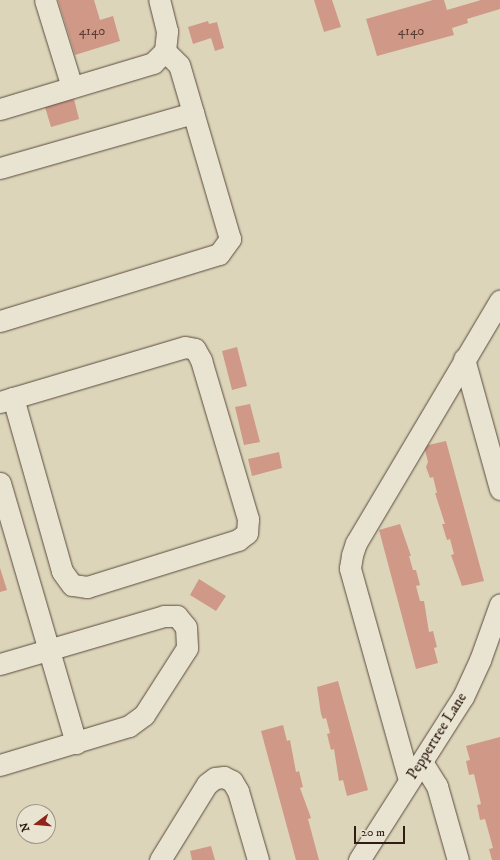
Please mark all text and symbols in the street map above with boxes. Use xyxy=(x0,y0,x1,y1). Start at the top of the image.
house number: 4140 xyxy=(79,23,105,39)
house number: 4140 xyxy=(398,23,424,39)
street label: Peppertree Lane xyxy=(403,689,471,783)
north arrow xyxy=(16,804,56,844)
scale bar xyxy=(356,818,407,844)
text: N xyxy=(17,821,33,833)
text: 20 m xyxy=(361,825,385,840)

